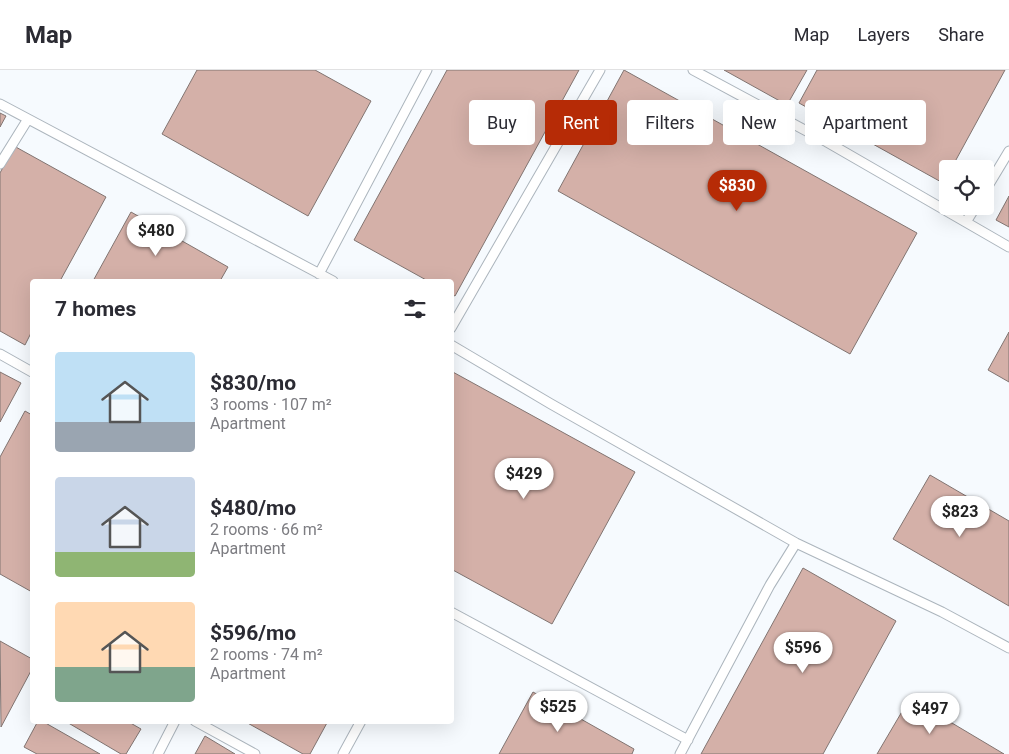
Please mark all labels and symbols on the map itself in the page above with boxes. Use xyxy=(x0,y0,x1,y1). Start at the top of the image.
pin: $830 xyxy=(707,170,767,212)
pin: $480 xyxy=(126,214,186,257)
pin: $429 xyxy=(494,458,554,500)
pin: $823 xyxy=(930,496,990,538)
pin: $596 xyxy=(773,632,833,674)
pin: $525 xyxy=(528,690,588,733)
pin: $497 xyxy=(900,692,960,735)

